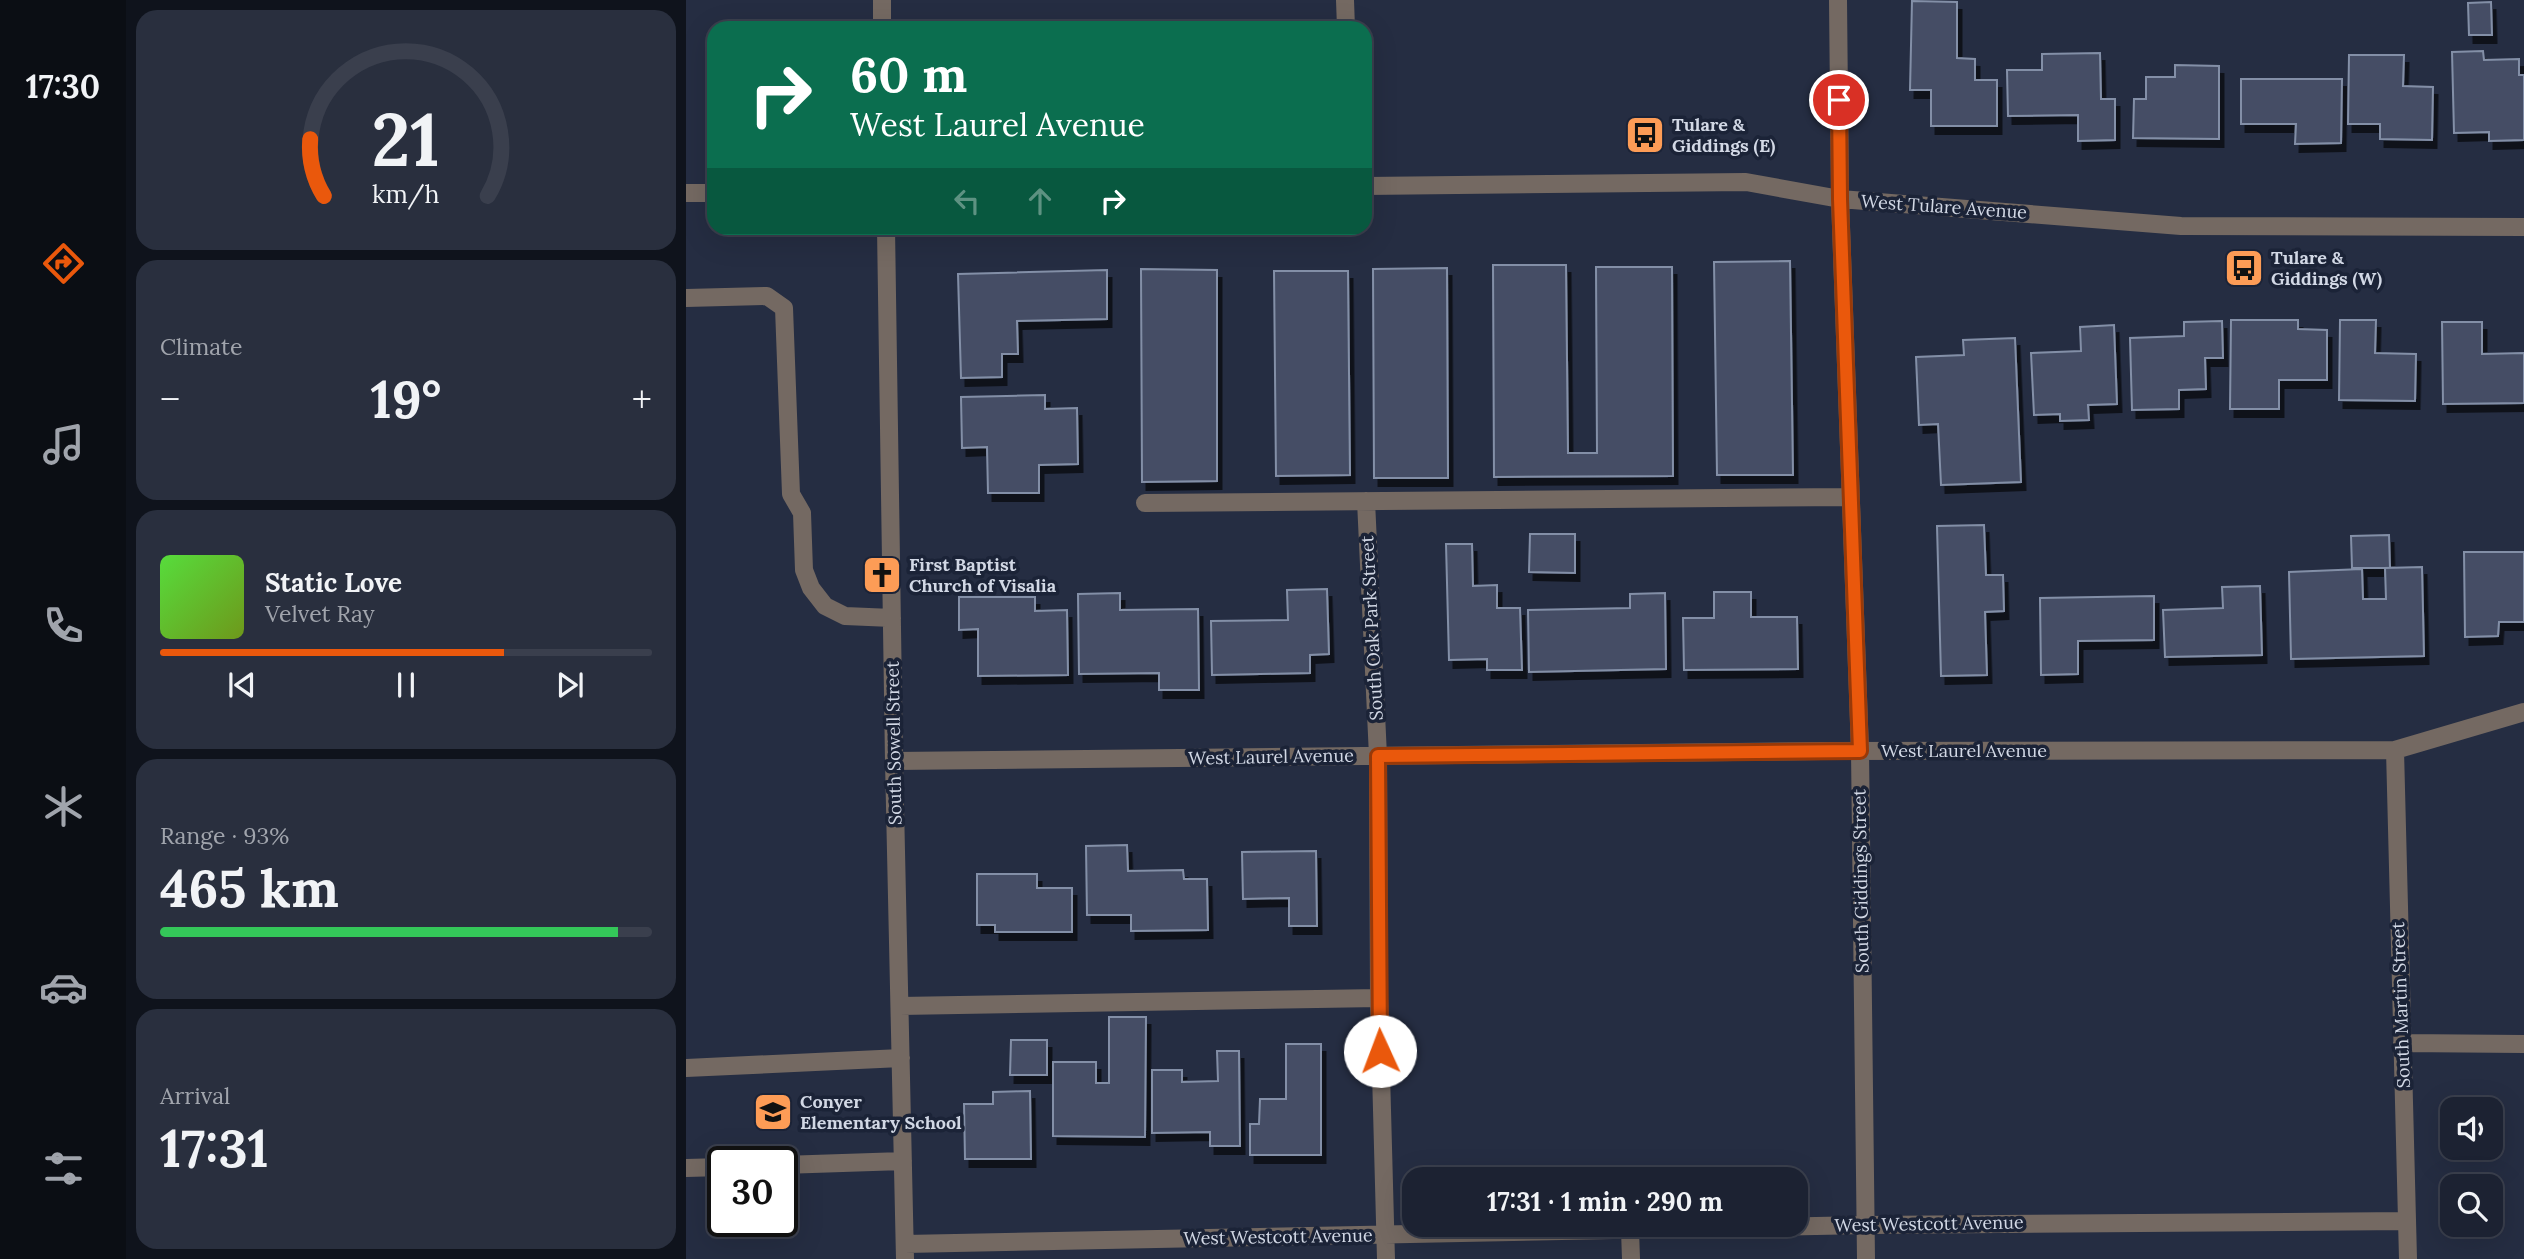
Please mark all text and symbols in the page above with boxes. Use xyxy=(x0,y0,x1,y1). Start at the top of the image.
text: 60 m xyxy=(850,43,967,105)
icon: right xyxy=(735,49,826,140)
text: 17:30 xyxy=(26,66,100,107)
pin xyxy=(1809,70,1869,130)
icon: arrive xyxy=(1820,81,1858,119)
text: 21 xyxy=(372,93,440,186)
text: West Laurel Avenue xyxy=(850,104,1145,145)
place label: Tulare & Giddings (E) xyxy=(1672,113,1775,157)
bus stop icon: Tulare & Giddings (E) xyxy=(1624,114,1666,156)
text: km/h xyxy=(372,178,440,210)
icon: left xyxy=(948,182,986,220)
icon: ahead xyxy=(1021,182,1059,220)
icon: right xyxy=(1094,182,1132,220)
street label: West Tulare Avenue xyxy=(1860,189,2028,224)
icon: directions xyxy=(39,239,88,288)
place label: Tulare & Giddings (W) xyxy=(2271,246,2382,290)
bus stop icon: Tulare & Giddings (W) xyxy=(2223,247,2265,289)
text: Climate xyxy=(160,332,242,361)
text: 19° xyxy=(371,366,441,432)
text: − xyxy=(160,375,180,423)
text: + xyxy=(632,375,652,423)
icon: music xyxy=(39,420,88,469)
street label: South Oak Park Street xyxy=(1355,535,1388,721)
place label: First Baptist Church of Visalia xyxy=(909,553,1057,597)
church icon: First Baptist Church of Visalia xyxy=(861,554,903,596)
text: Static Love xyxy=(265,566,402,599)
text: Velvet Ray xyxy=(265,599,375,628)
icon: phone xyxy=(39,601,88,650)
street label: South Sowell Street xyxy=(881,661,906,825)
icon: previous xyxy=(223,666,261,704)
icon: pause xyxy=(387,666,425,704)
icon: next xyxy=(551,666,589,704)
street label: West Laurel Avenue xyxy=(1881,739,2047,762)
street label: West Laurel Avenue xyxy=(1188,744,1354,769)
icon: climate xyxy=(39,782,88,831)
street label: South Giddings Street xyxy=(1847,789,1874,973)
text: Range · 93% xyxy=(160,821,289,850)
text: 465 km xyxy=(160,855,339,921)
street label: South Martin Street xyxy=(2386,921,2415,1089)
icon: car xyxy=(39,963,88,1012)
position arrow xyxy=(1343,1014,1417,1088)
text: Arrival xyxy=(160,1081,230,1110)
place label: Conyer Elementary School xyxy=(800,1090,962,1134)
school or university icon: Conyer Elementary School xyxy=(752,1091,794,1133)
map controls xyxy=(2440,1097,2503,1237)
button: sound xyxy=(2440,1097,2503,1160)
text: 17:31 xyxy=(160,1115,269,1181)
icon: filters xyxy=(39,1144,88,1193)
speed limit sign: 30 xyxy=(707,1146,798,1237)
button: search xyxy=(2440,1174,2503,1237)
text: 17:31 · 1 min · 290 m xyxy=(1487,1185,1723,1218)
street label: West Westcott Avenue xyxy=(1834,1210,2024,1237)
street label: West Westcott Avenue xyxy=(1183,1223,1373,1250)

